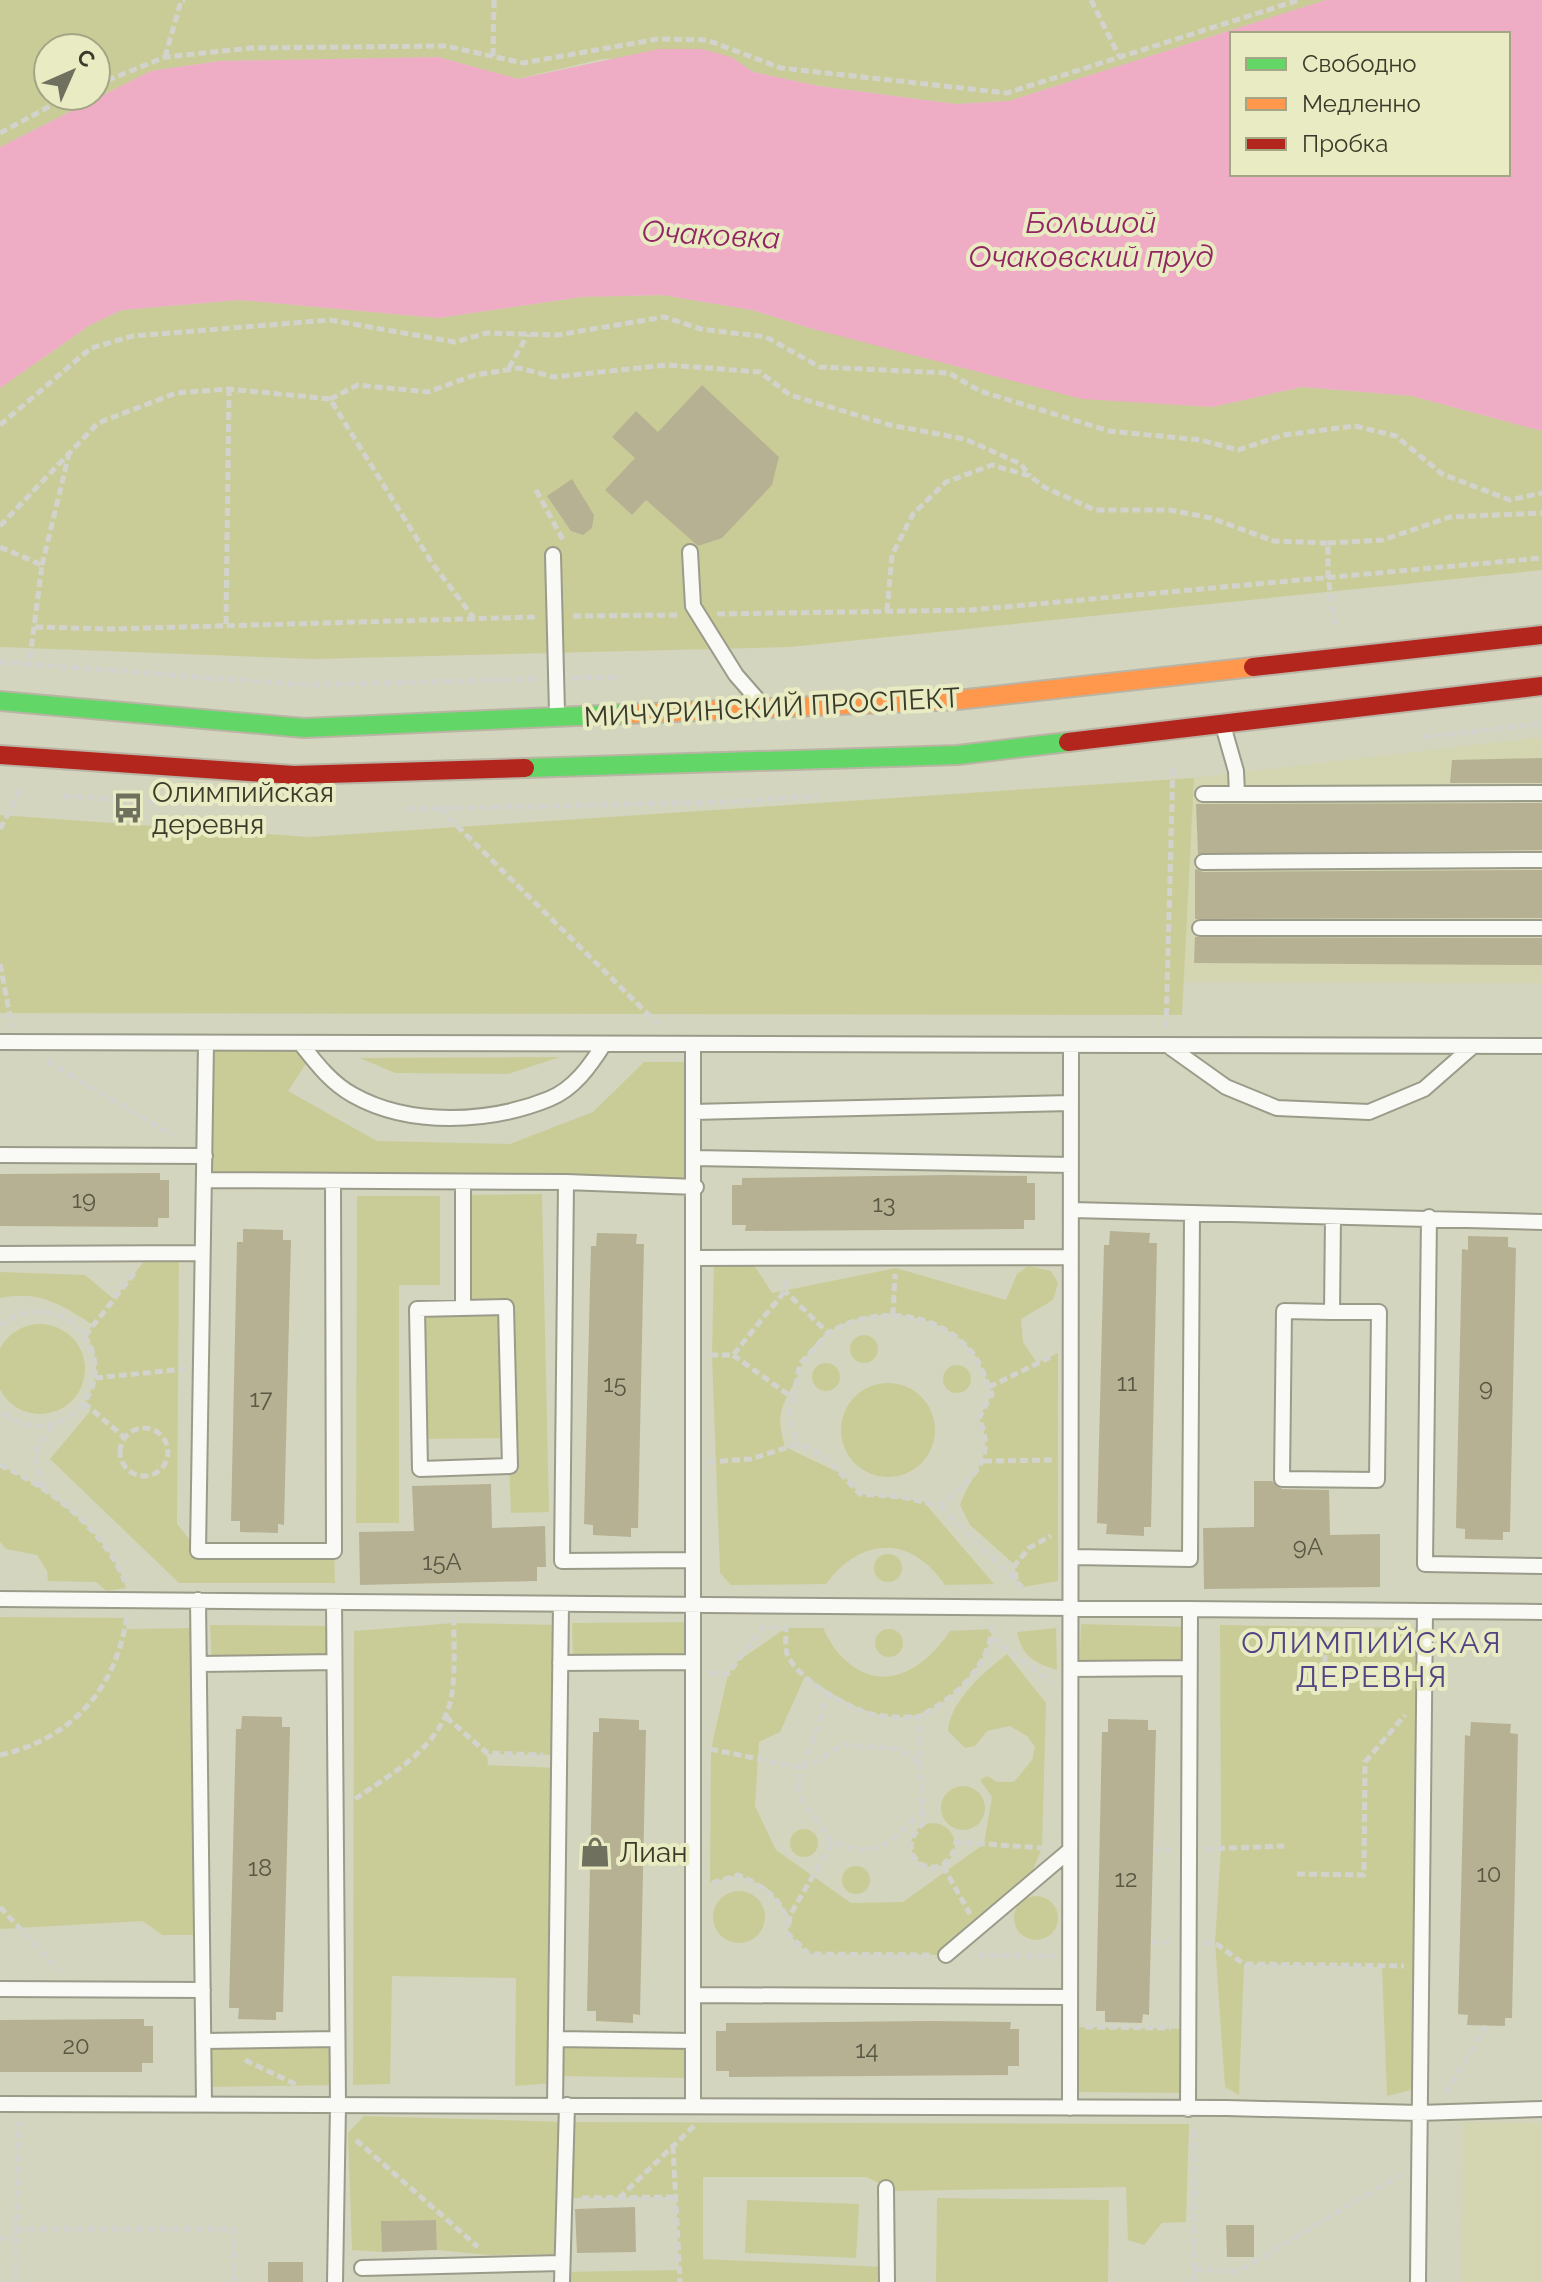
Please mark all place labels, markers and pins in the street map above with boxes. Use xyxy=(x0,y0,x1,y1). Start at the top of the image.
place label: Олимпийская деревня xyxy=(152,776,334,841)
bus stop icon: Олимпийская деревня xyxy=(111,791,145,825)
shop icon: Лиан xyxy=(578,1835,612,1869)
place label: Лиан xyxy=(619,1836,688,1869)

